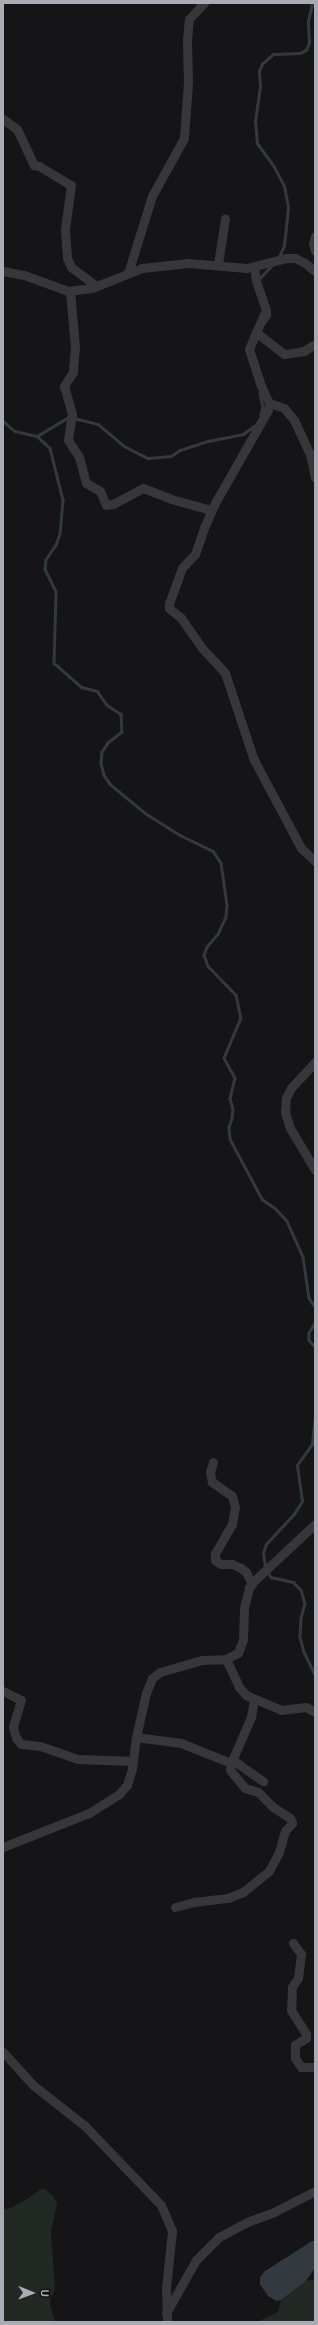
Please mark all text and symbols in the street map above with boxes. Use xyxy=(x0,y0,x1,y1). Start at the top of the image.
north arrow xyxy=(12,2273,52,2313)
text: U xyxy=(38,2289,51,2297)

